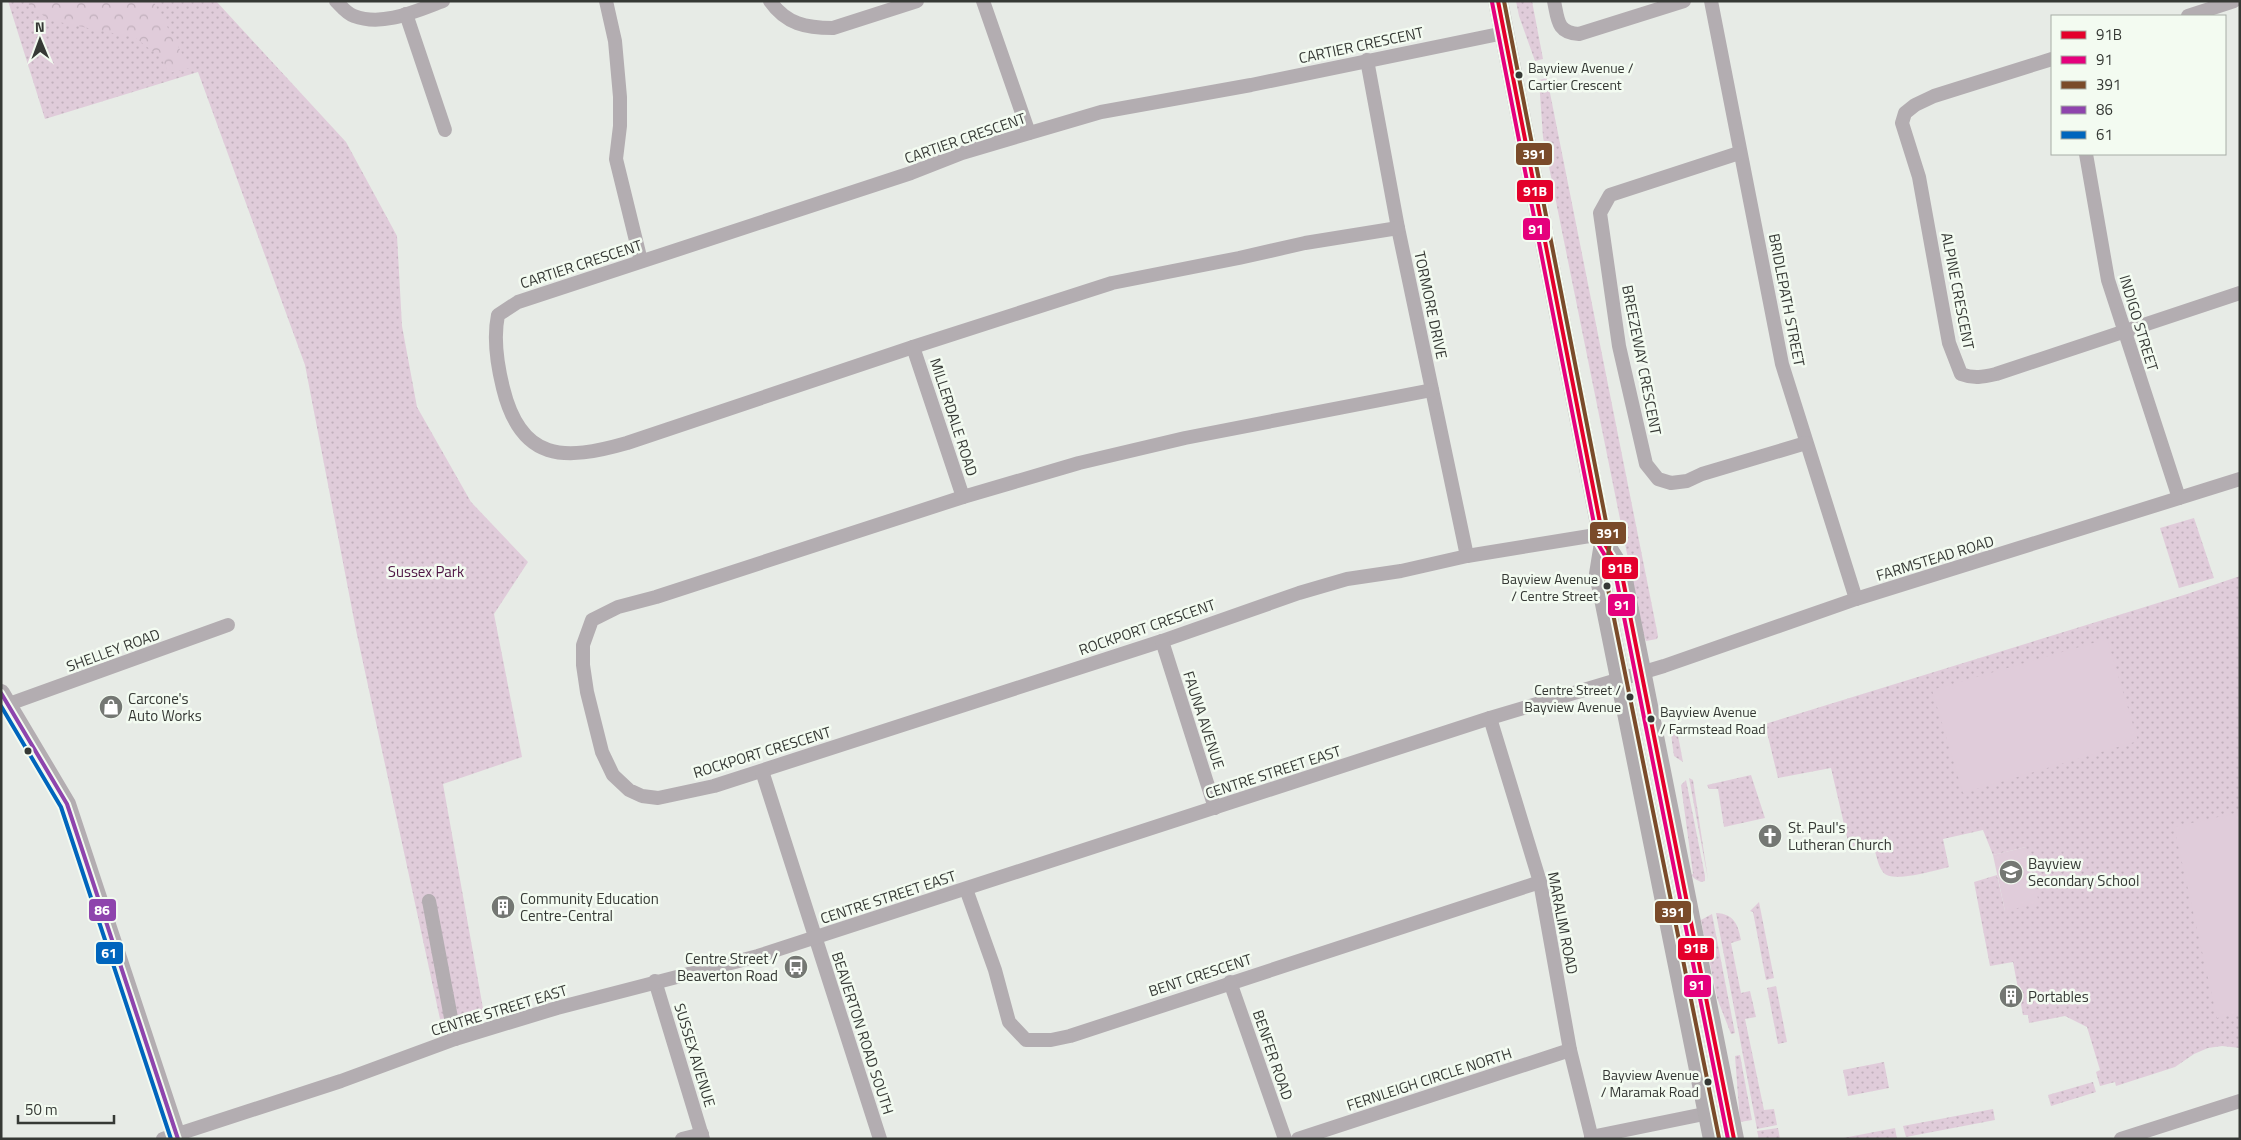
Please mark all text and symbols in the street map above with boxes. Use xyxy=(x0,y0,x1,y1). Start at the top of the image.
north arrow xyxy=(15,15,65,65)
legend xyxy=(2051,15,2226,155)
text: N xyxy=(35,16,45,37)
street label: CARTIER CRESCENT xyxy=(1297,21,1426,69)
text: 91B xyxy=(2096,23,2122,46)
text: 91 xyxy=(2096,48,2113,71)
place label: Bayview Avenue / Cartier Crescent xyxy=(1528,57,1634,95)
marker: Bayview Avenue / Cartier Crescent xyxy=(1514,70,1524,80)
text: 391 xyxy=(2096,73,2121,96)
text: 86 xyxy=(2096,98,2113,121)
street label: CARTIER CRESCENT xyxy=(901,106,1029,170)
text: 61 xyxy=(2096,123,2113,146)
line badge: 391 xyxy=(1515,142,1553,166)
text: 391 xyxy=(1522,143,1546,164)
line badge: 91B xyxy=(1516,179,1554,203)
text: 91B xyxy=(1523,180,1547,201)
line badge: 91 xyxy=(1522,217,1551,241)
text: 91 xyxy=(1528,218,1544,239)
street label: ALPINE CRESCENT xyxy=(1935,231,1981,352)
street label: BRIDLEPATH STREET xyxy=(1763,232,1811,369)
street label: CARTIER CRESCENT xyxy=(517,233,645,295)
street label: TORMORE DRIVE xyxy=(1408,249,1454,361)
street label: INDIGO STREET xyxy=(2113,272,2165,374)
street label: BREEZEWAY CRESCENT xyxy=(1616,283,1668,437)
street label: MILLERDALE ROAD xyxy=(924,355,984,479)
line badge: 391 xyxy=(1589,521,1627,545)
text: 391 xyxy=(1596,522,1620,543)
street label: FARMSTEAD ROAD xyxy=(1873,529,1997,587)
line badge: 91B xyxy=(1601,556,1639,580)
text: 91B xyxy=(1608,557,1632,578)
park label: Sussex Park xyxy=(388,560,464,583)
place label: Bayview Avenue / Centre Street xyxy=(1501,568,1598,606)
marker: Bayview Avenue / Centre Street xyxy=(1602,581,1612,591)
street label: ROCKPORT CRESCENT xyxy=(1076,593,1219,661)
line badge: 91 xyxy=(1607,593,1636,617)
text: 91 xyxy=(1614,594,1630,615)
street label: SHELLEY ROAD xyxy=(63,622,163,678)
street label: FAUNA AVENUE xyxy=(1177,668,1231,772)
place label: Centre Street / Bayview Avenue xyxy=(1524,679,1621,717)
place label: Carcone's Auto Works xyxy=(128,687,202,727)
marker: Centre Street / Bayview Avenue xyxy=(1625,692,1635,702)
shop icon: Carcone's Auto Works xyxy=(98,694,124,720)
place label: Bayview Avenue / Farmstead Road xyxy=(1660,701,1766,739)
marker: Bayview Avenue / Farmstead Road xyxy=(1646,714,1656,724)
street label: ROCKPORT CRESCENT xyxy=(690,720,834,784)
street label: CENTRE STREET EAST xyxy=(1202,739,1344,805)
unlabelled marker xyxy=(23,746,33,756)
place label: St. Paul's Lutheran Church xyxy=(1788,816,1892,856)
church icon: St. Paul's Lutheran Church xyxy=(1757,823,1783,849)
place label: Bayview Secondary School xyxy=(2028,852,2139,892)
school or university icon: Bayview Secondary School xyxy=(1998,859,2024,885)
street label: CENTRE STREET EAST xyxy=(817,864,959,930)
street label: MARALIM ROAD xyxy=(1542,870,1584,976)
place label: Community Education Centre-Central xyxy=(520,887,659,927)
building icon: Community Education Centre-Central xyxy=(490,894,516,920)
line badge: 86 xyxy=(88,898,117,922)
text: 86 xyxy=(94,899,110,920)
line badge: 391 xyxy=(1654,900,1692,924)
text: 391 xyxy=(1661,901,1685,922)
line badge: 91B xyxy=(1677,937,1715,961)
text: 91B xyxy=(1684,937,1708,958)
line badge: 61 xyxy=(95,941,124,965)
text: 61 xyxy=(101,942,117,963)
place label: Centre Street / Beaverton Road xyxy=(677,947,778,987)
street label: BENT CRESCENT xyxy=(1145,947,1255,1002)
street label: BEAVERTON ROAD SOUTH xyxy=(826,949,900,1117)
bus stop icon: Centre Street / Beaverton Road xyxy=(783,954,809,980)
line badge: 91 xyxy=(1683,974,1712,998)
text: 91 xyxy=(1689,974,1705,995)
street label: CENTRE STREET EAST xyxy=(428,978,570,1042)
building icon: Portables xyxy=(1998,983,2024,1009)
place label: Portables xyxy=(2028,985,2089,1008)
street label: SUSSEX AVENUE xyxy=(668,1000,722,1110)
street label: BENFER ROAD xyxy=(1247,1007,1299,1103)
street label: FERNLEIGH CIRCLE NORTH xyxy=(1343,1041,1515,1117)
place label: Bayview Avenue / Maramak Road xyxy=(1601,1064,1699,1102)
marker: Bayview Avenue / Maramak Road xyxy=(1703,1077,1713,1087)
scale bar xyxy=(18,1092,114,1124)
text: 50 m xyxy=(25,1098,58,1121)

